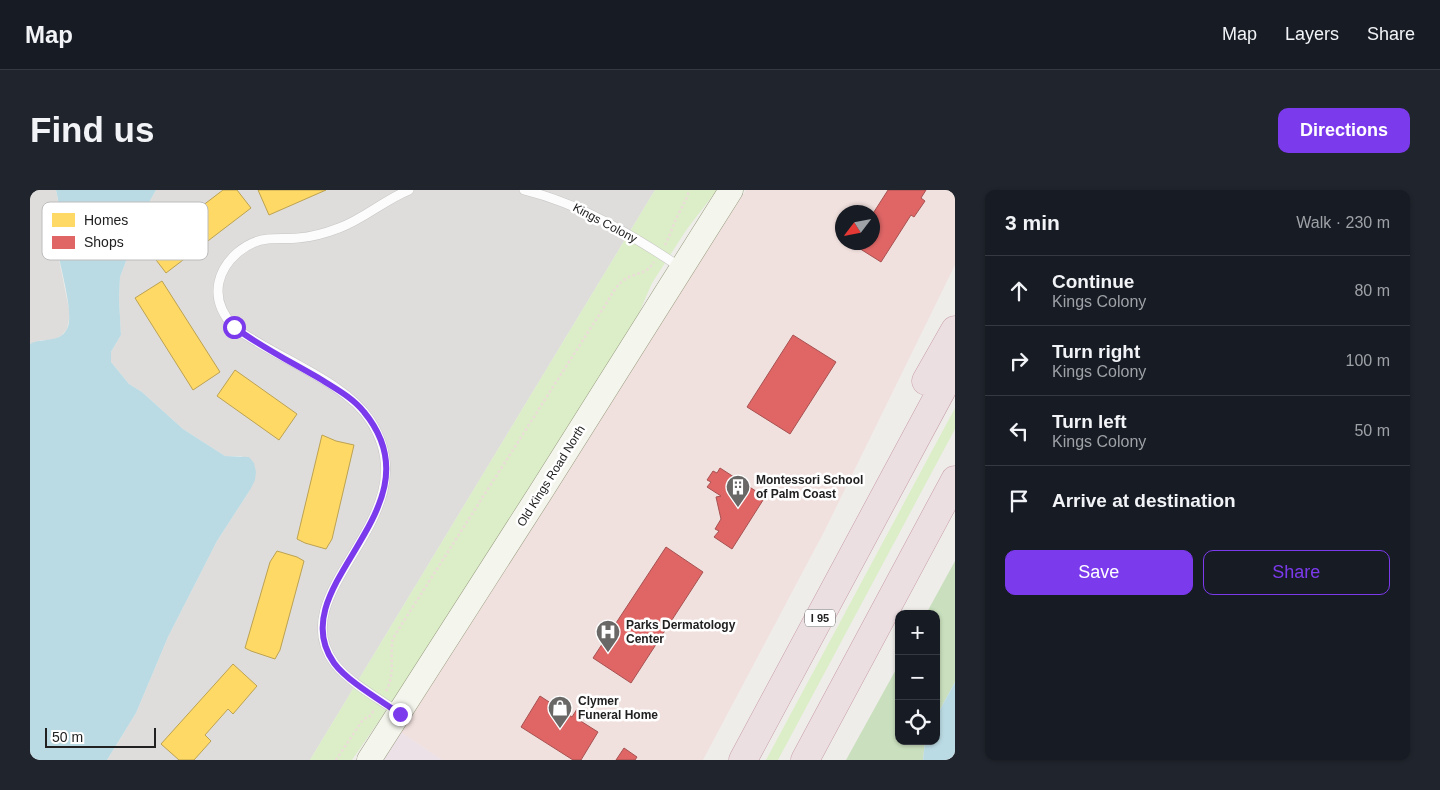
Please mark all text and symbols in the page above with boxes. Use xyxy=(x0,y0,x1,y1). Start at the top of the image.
text: Map xyxy=(25,21,73,48)
text: Map xyxy=(1222,24,1257,44)
text: Layers xyxy=(1285,24,1339,44)
text: Share xyxy=(1367,24,1415,44)
button: Directions xyxy=(1278,108,1410,153)
text: Find us xyxy=(30,110,154,149)
street label: Kings Colony xyxy=(570,200,640,246)
legend xyxy=(42,202,208,260)
north arrow xyxy=(835,205,880,250)
text: 3 min xyxy=(1005,211,1060,234)
text: Homes xyxy=(84,212,128,228)
text: Walk · 230 m xyxy=(1296,214,1390,231)
text: Shops xyxy=(84,234,124,250)
text: Continue xyxy=(1052,271,1134,292)
icon: ahead xyxy=(1005,277,1033,305)
text: 80 m xyxy=(1354,282,1390,299)
text: Kings Colony xyxy=(1052,293,1146,310)
route start xyxy=(223,316,246,339)
text: Turn right xyxy=(1052,341,1140,362)
icon: right xyxy=(1005,347,1033,375)
text: 100 m xyxy=(1346,352,1390,369)
text: Kings Colony xyxy=(1052,363,1146,380)
text: Turn left xyxy=(1052,411,1127,432)
icon: left xyxy=(1005,417,1033,445)
text: 50 m xyxy=(1354,422,1390,439)
street label: Old Kings Road North xyxy=(514,423,588,529)
text: Kings Colony xyxy=(1052,433,1146,450)
place label: Montessori School of Palm Coast xyxy=(756,473,863,501)
building icon: Montessori School of Palm Coast xyxy=(725,474,751,508)
icon: arrive xyxy=(1005,487,1033,515)
text: Arrive at destination xyxy=(1052,490,1236,511)
button: Save xyxy=(1005,550,1193,595)
button: Share xyxy=(1203,550,1390,595)
road number: I 95 xyxy=(805,609,835,626)
map controls xyxy=(895,610,940,745)
button: + xyxy=(895,610,940,655)
place label: Parks Dermatology Center xyxy=(626,618,736,646)
hospital icon: Parks Dermatology Center xyxy=(595,619,621,653)
button: − xyxy=(895,655,940,700)
place label: Clymer Funeral Home xyxy=(578,694,658,722)
shop icon: Clymer Funeral Home xyxy=(547,695,573,729)
button: locate xyxy=(895,700,940,745)
route end xyxy=(389,703,412,726)
scale bar xyxy=(45,725,156,748)
text: 50 m xyxy=(52,729,83,745)

